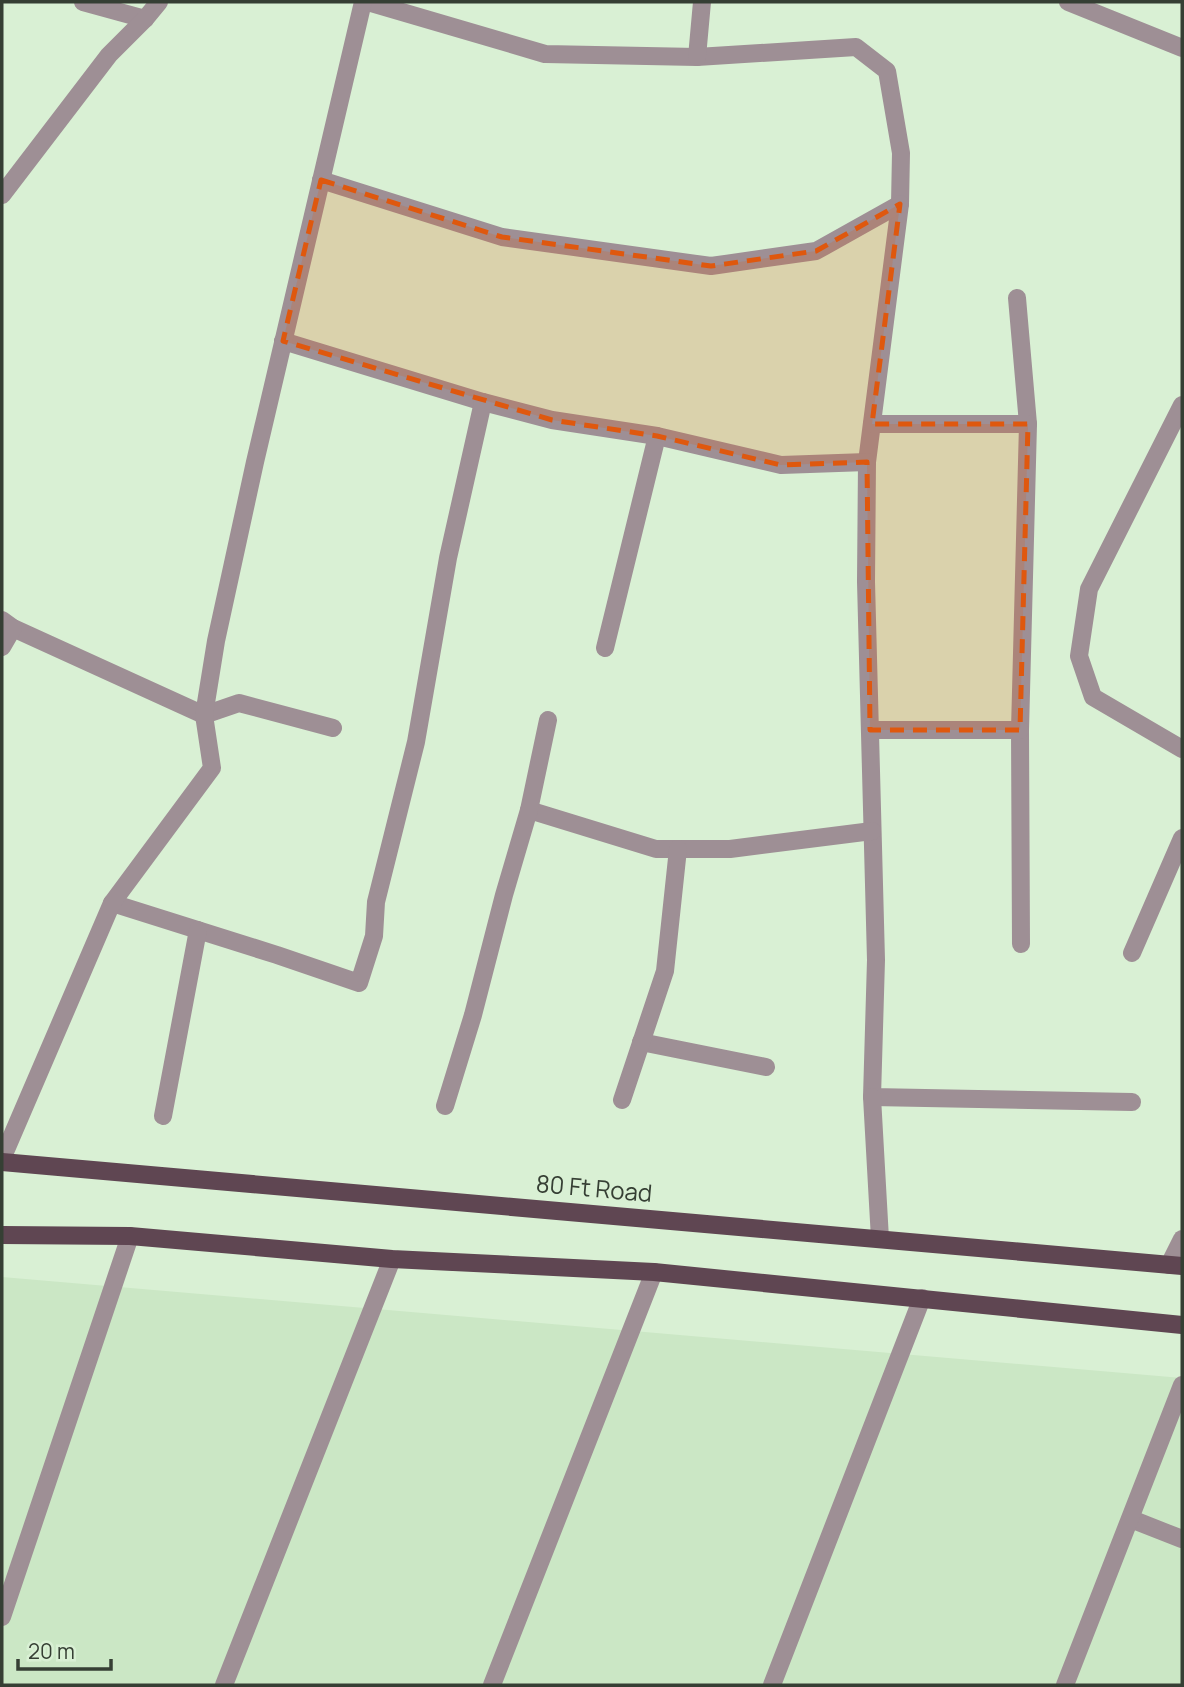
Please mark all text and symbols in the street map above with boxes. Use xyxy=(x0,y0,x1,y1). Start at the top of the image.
street label: 80 Ft Road xyxy=(535,1166,654,1209)
scale bar xyxy=(18,1628,110,1672)
text: 20 m xyxy=(28,1637,75,1665)

